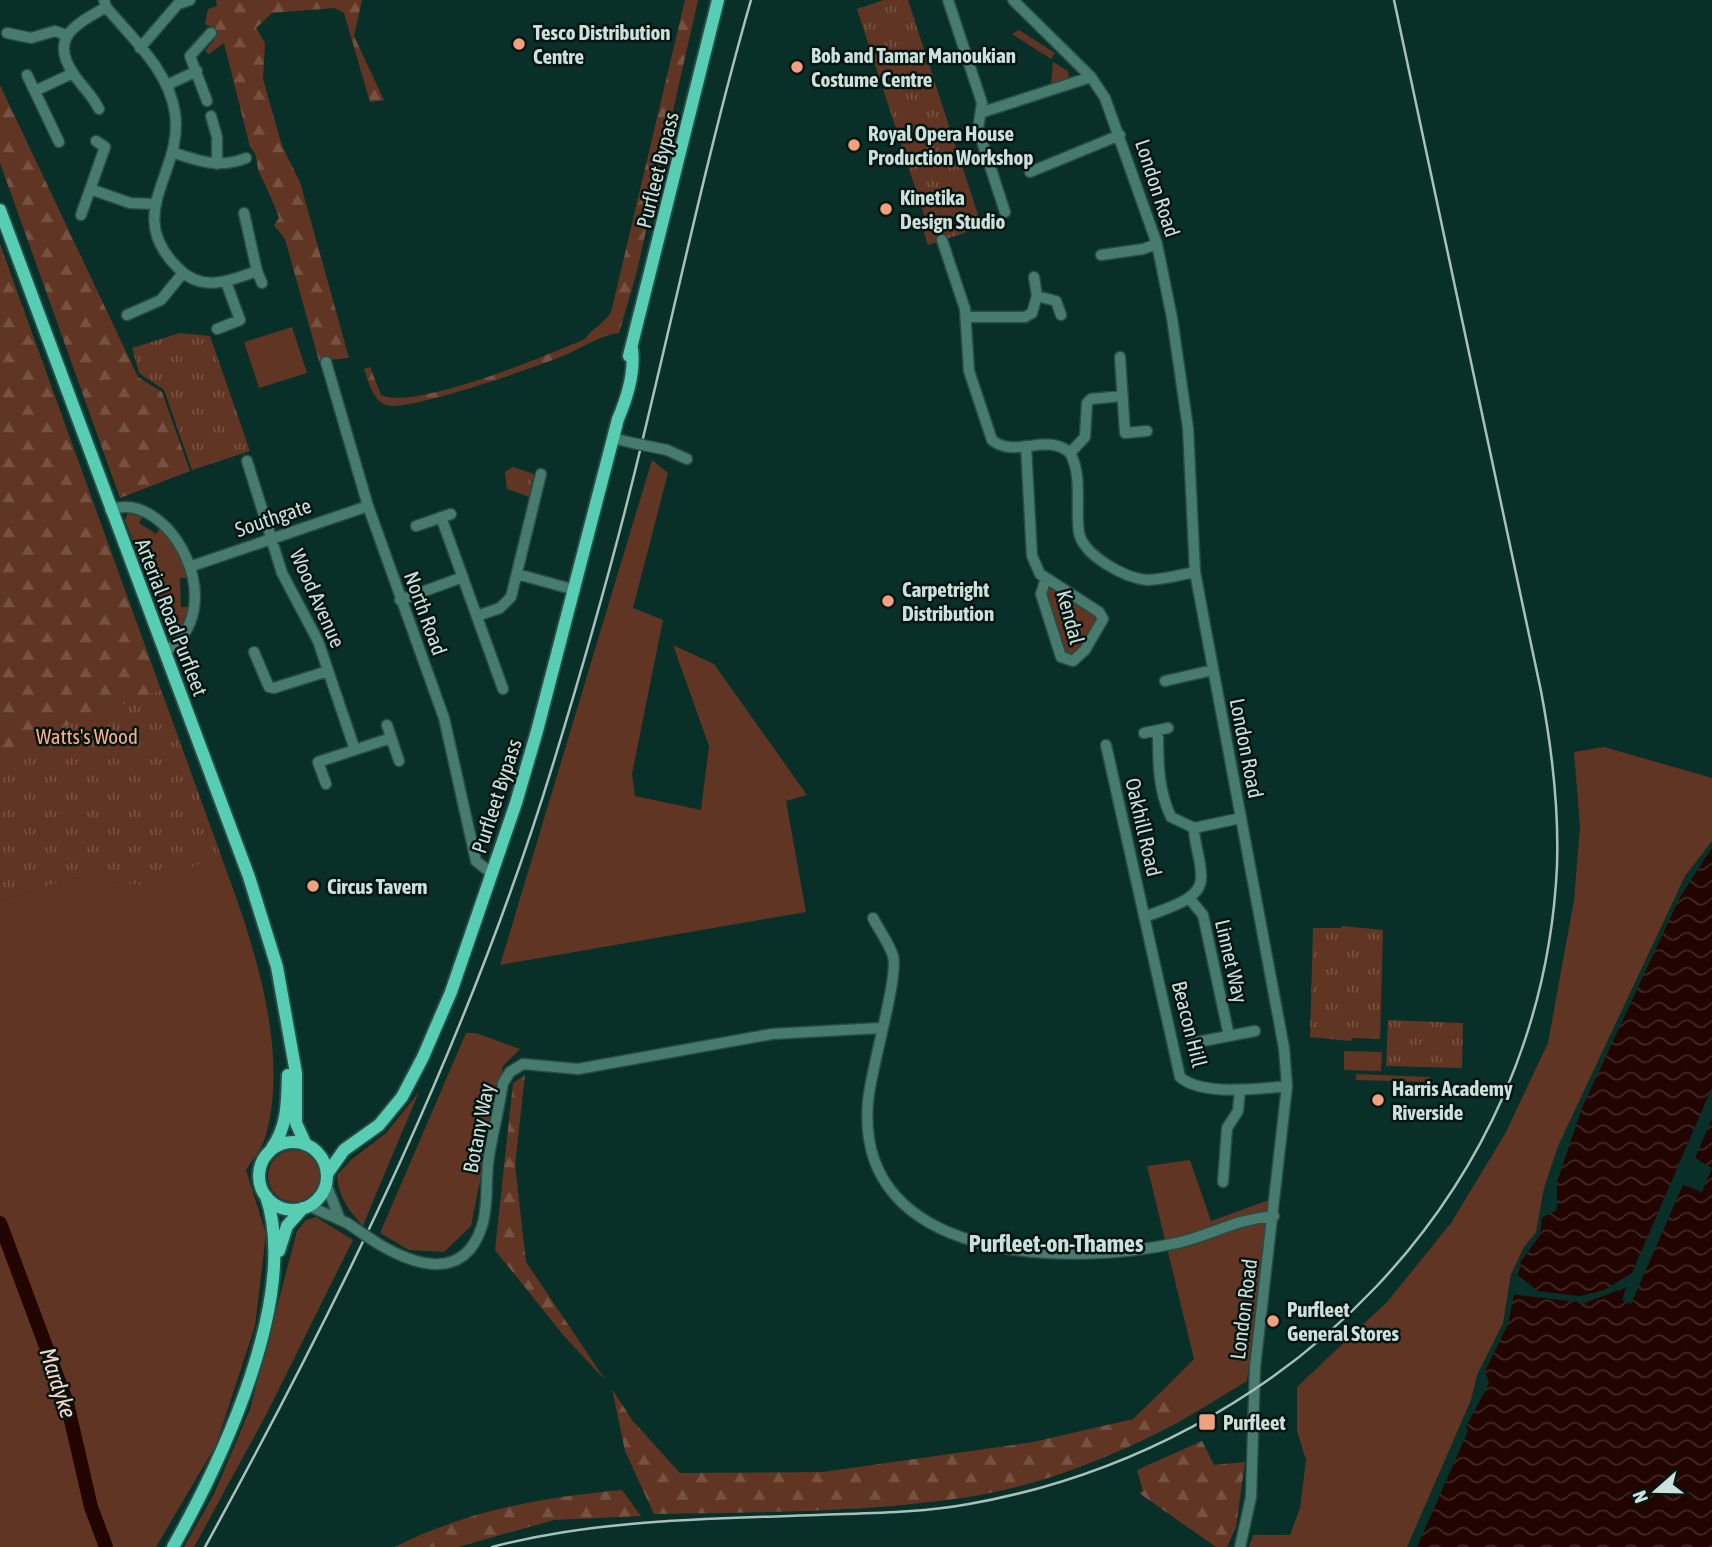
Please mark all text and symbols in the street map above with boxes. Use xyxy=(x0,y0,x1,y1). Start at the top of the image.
place label: Tesco Distribution Centre xyxy=(533,20,671,68)
marker: Tesco Distribution Centre xyxy=(511,36,527,52)
place label: Bob and Tamar Manoukian Costume Centre xyxy=(811,43,1016,91)
marker: Bob and Tamar Manoukian Costume Centre xyxy=(789,59,805,75)
street label: Purfleet Bypass xyxy=(631,110,683,230)
place label: Royal Opera House Production Workshop xyxy=(868,121,1033,169)
street label: London Road xyxy=(1131,136,1185,240)
marker: Royal Opera House Production Workshop xyxy=(846,137,862,153)
place label: Kinetika Design Studio xyxy=(900,185,1005,233)
marker: Kinetika Design Studio xyxy=(878,201,894,217)
street label: Southgate xyxy=(232,493,314,541)
street label: Arterial Road Purfleet xyxy=(131,535,213,699)
street label: Wood Avenue xyxy=(286,545,350,651)
street label: North Road xyxy=(400,568,452,658)
place label: Carpetright Distribution xyxy=(902,577,994,625)
street label: Kendal xyxy=(1052,587,1090,647)
marker: Carpetright Distribution xyxy=(880,593,896,609)
street label: London Road xyxy=(1226,696,1268,800)
park label: Watts's Wood xyxy=(36,724,138,748)
street label: Purfleet Bypass xyxy=(466,736,526,856)
street label: Oakhill Road xyxy=(1121,775,1167,879)
place label: Circus Tavern xyxy=(327,874,428,898)
marker: Circus Tavern xyxy=(305,878,321,894)
street label: Linnet Way xyxy=(1211,917,1253,1005)
street label: Beacon Hill xyxy=(1168,978,1212,1070)
place label: Harris Academy Riverside xyxy=(1392,1076,1513,1124)
street label: Botany Way xyxy=(458,1081,498,1175)
marker: Harris Academy Riverside xyxy=(1370,1092,1386,1108)
district label: Purfleet-on-Thames xyxy=(969,1230,1144,1257)
street label: London Road xyxy=(1225,1257,1261,1361)
place label: Purfleet General Stores xyxy=(1287,1297,1400,1345)
marker: Purfleet General Stores xyxy=(1265,1313,1281,1329)
water label: Mardyke xyxy=(34,1344,82,1422)
place label: Purfleet xyxy=(1223,1410,1286,1434)
marker: Purfleet xyxy=(1197,1412,1217,1432)
north arrow xyxy=(1621,1456,1691,1526)
text: N xyxy=(1628,1488,1652,1506)

